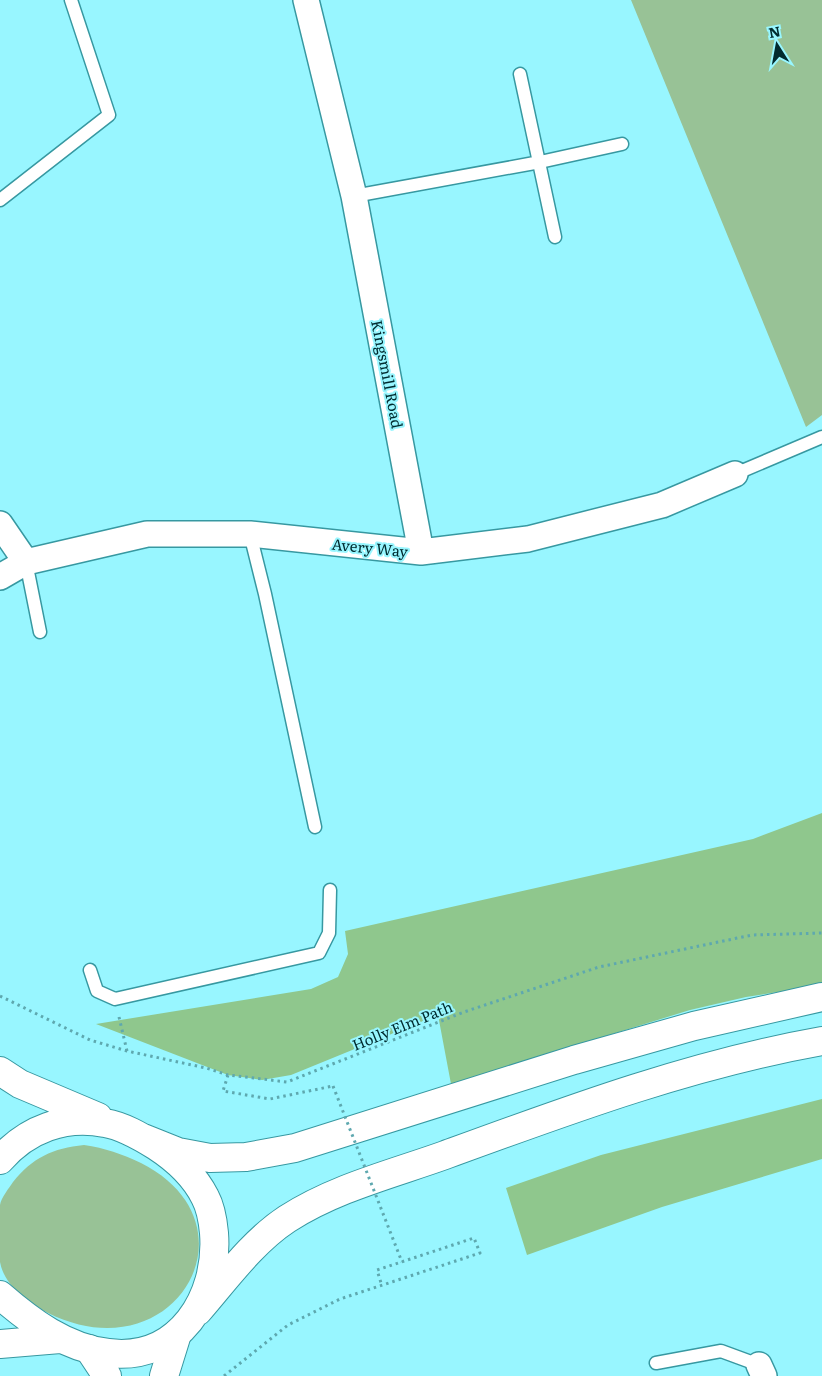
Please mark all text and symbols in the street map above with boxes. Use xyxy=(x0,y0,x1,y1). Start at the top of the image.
north arrow xyxy=(752,20,802,70)
text: N xyxy=(767,20,782,42)
street label: Kingsmill Road xyxy=(366,318,410,430)
street label: Avery Way xyxy=(331,532,410,562)
street label: Holly Elm Path xyxy=(348,994,456,1056)

